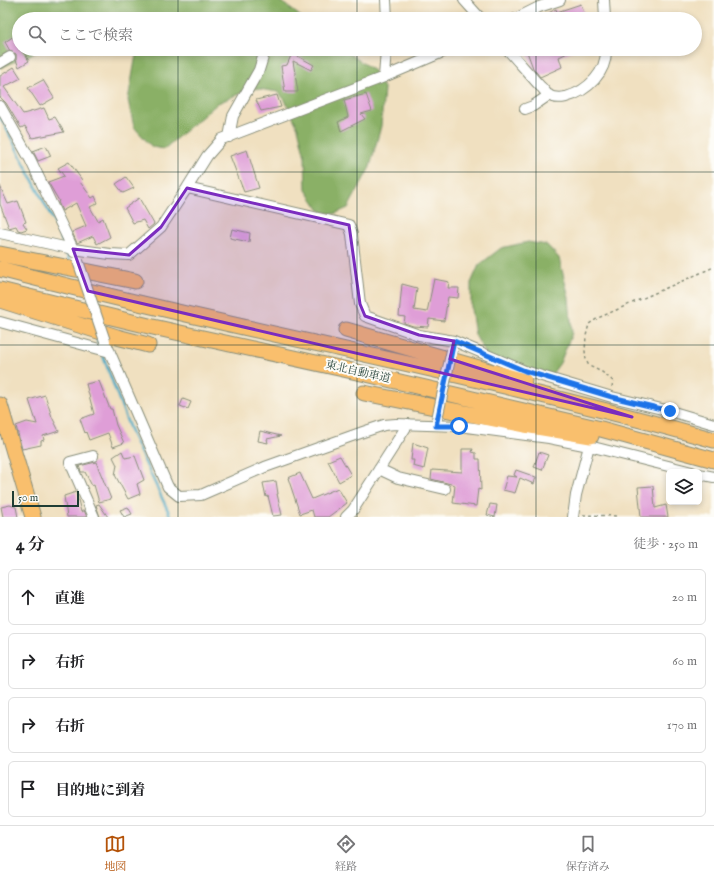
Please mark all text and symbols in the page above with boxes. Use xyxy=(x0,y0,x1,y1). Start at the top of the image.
search box xyxy=(12,12,702,56)
icon: search xyxy=(26,23,48,45)
text: ここで検索 xyxy=(58,26,133,45)
street label: 東北自動車道 xyxy=(324,358,392,386)
route end xyxy=(661,402,679,420)
route start xyxy=(450,417,468,435)
map controls xyxy=(666,469,702,505)
button: layers xyxy=(666,469,702,505)
scale bar xyxy=(12,489,79,508)
text: 50 m xyxy=(18,491,38,505)
text: 4 分 xyxy=(16,535,45,556)
text: 徒歩 · 250 m xyxy=(633,536,698,553)
icon: ahead xyxy=(17,586,39,608)
text: 直進 xyxy=(55,589,85,608)
text: 20 m xyxy=(672,589,697,606)
icon: right xyxy=(17,650,39,672)
text: 右折 xyxy=(55,653,85,672)
text: 60 m xyxy=(672,653,697,670)
icon: right xyxy=(17,714,39,736)
text: 右折 xyxy=(55,717,85,736)
text: 170 m xyxy=(667,717,697,734)
icon: arrive xyxy=(17,778,39,800)
text: 目的地に到着 xyxy=(55,781,145,800)
tab: 地図 xyxy=(104,833,126,874)
tab: 経路 xyxy=(335,833,357,874)
tab: 保存済み xyxy=(566,833,610,874)

